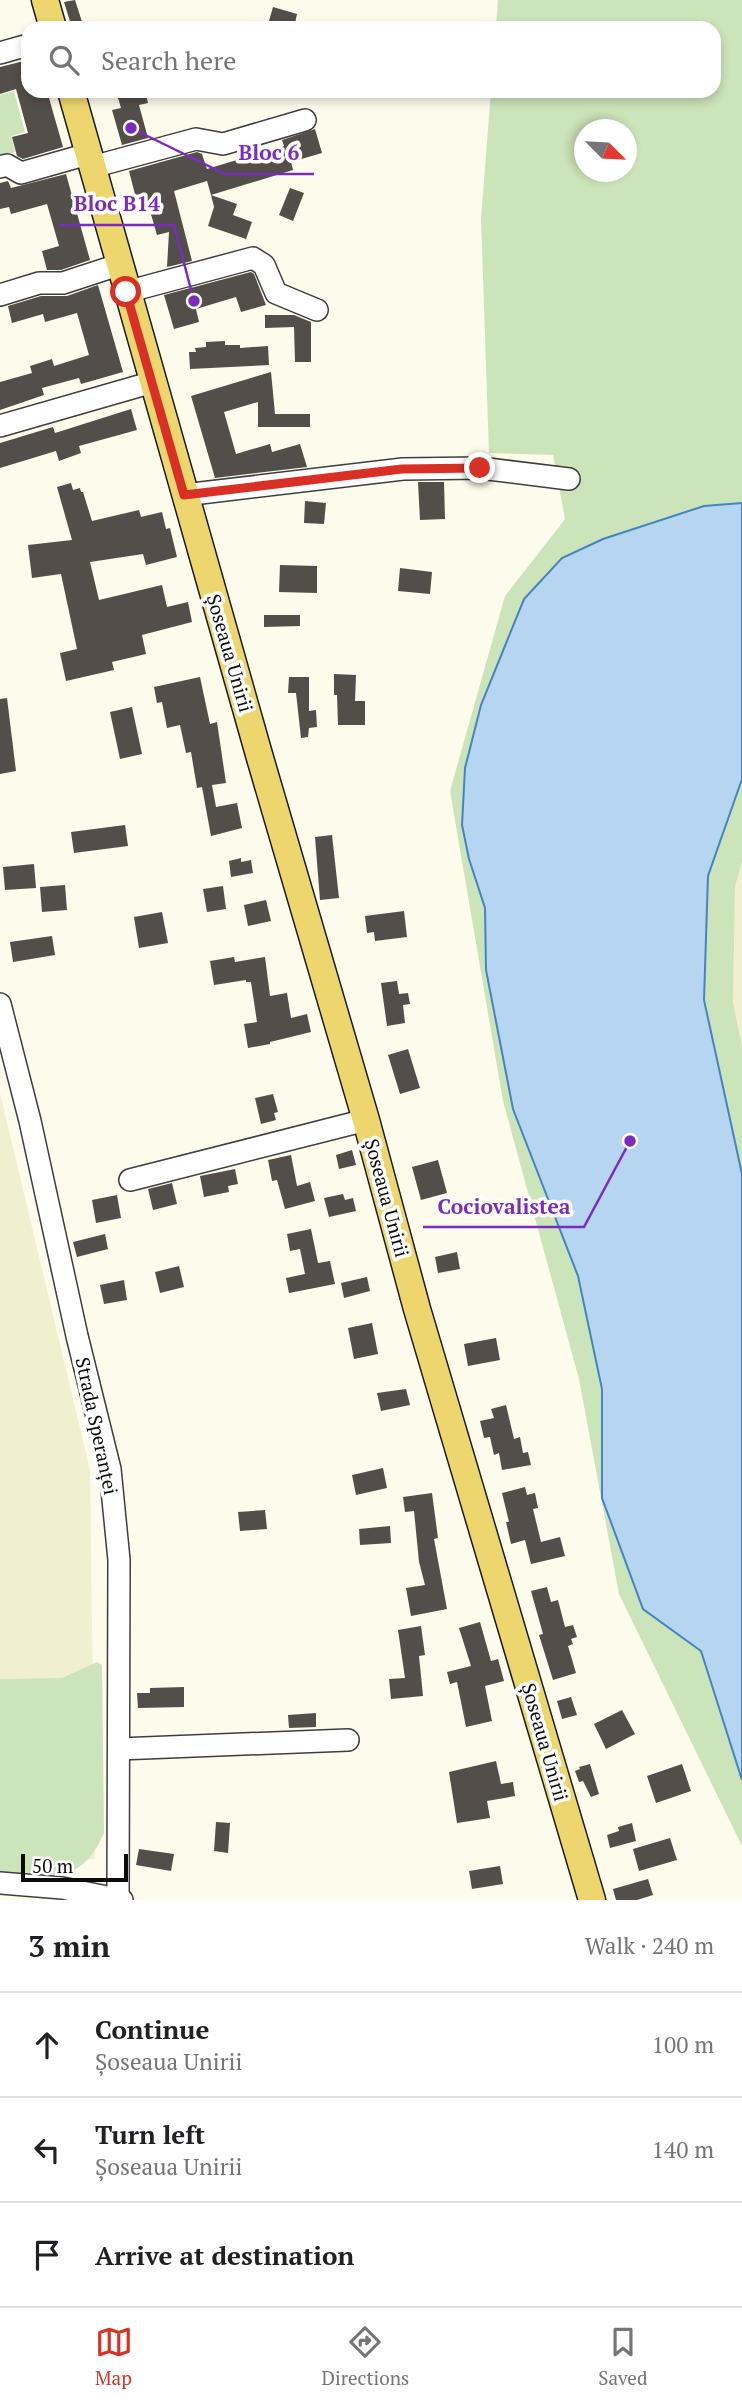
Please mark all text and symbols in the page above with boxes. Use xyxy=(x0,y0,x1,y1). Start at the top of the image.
search box xyxy=(21,21,721,98)
icon: search xyxy=(45,41,83,79)
text: Search here xyxy=(101,43,236,77)
north arrow xyxy=(574,119,637,182)
callout: Bloc 6 xyxy=(225,132,314,174)
text: Bloc 6 xyxy=(239,138,300,166)
callout: Bloc B14 xyxy=(60,183,174,225)
text: Bloc B14 xyxy=(74,189,160,217)
route start xyxy=(110,276,141,307)
route end xyxy=(464,452,495,483)
street label: Șoseaua Unirii xyxy=(202,591,259,715)
street label: Șoseaua Unirii xyxy=(360,1136,415,1260)
callout: Cociovalistea xyxy=(423,1185,584,1227)
text: Cociovalistea xyxy=(438,1192,571,1220)
street label: Strada Speranței xyxy=(71,1355,124,1497)
street label: Șoseaua Unirii xyxy=(517,1680,574,1804)
scale bar xyxy=(21,1851,128,1883)
text: 50 m xyxy=(32,1853,73,1878)
text: 3 min xyxy=(28,1926,110,1966)
text: Walk · 240 m xyxy=(585,1930,714,1961)
text: Continue xyxy=(95,2012,209,2046)
icon: ahead xyxy=(28,2026,66,2064)
text: 100 m xyxy=(652,2029,714,2060)
text: Șoseaua Unirii xyxy=(95,2046,242,2077)
text: Turn left xyxy=(95,2117,205,2151)
icon: left xyxy=(28,2131,66,2169)
text: 140 m xyxy=(652,2134,714,2165)
text: Șoseaua Unirii xyxy=(95,2151,242,2182)
icon: arrive xyxy=(28,2236,66,2274)
text: Arrive at destination xyxy=(95,2238,354,2272)
tab: Map xyxy=(95,2323,133,2390)
tab: Directions xyxy=(322,2323,409,2390)
tab: Saved xyxy=(598,2323,647,2390)

